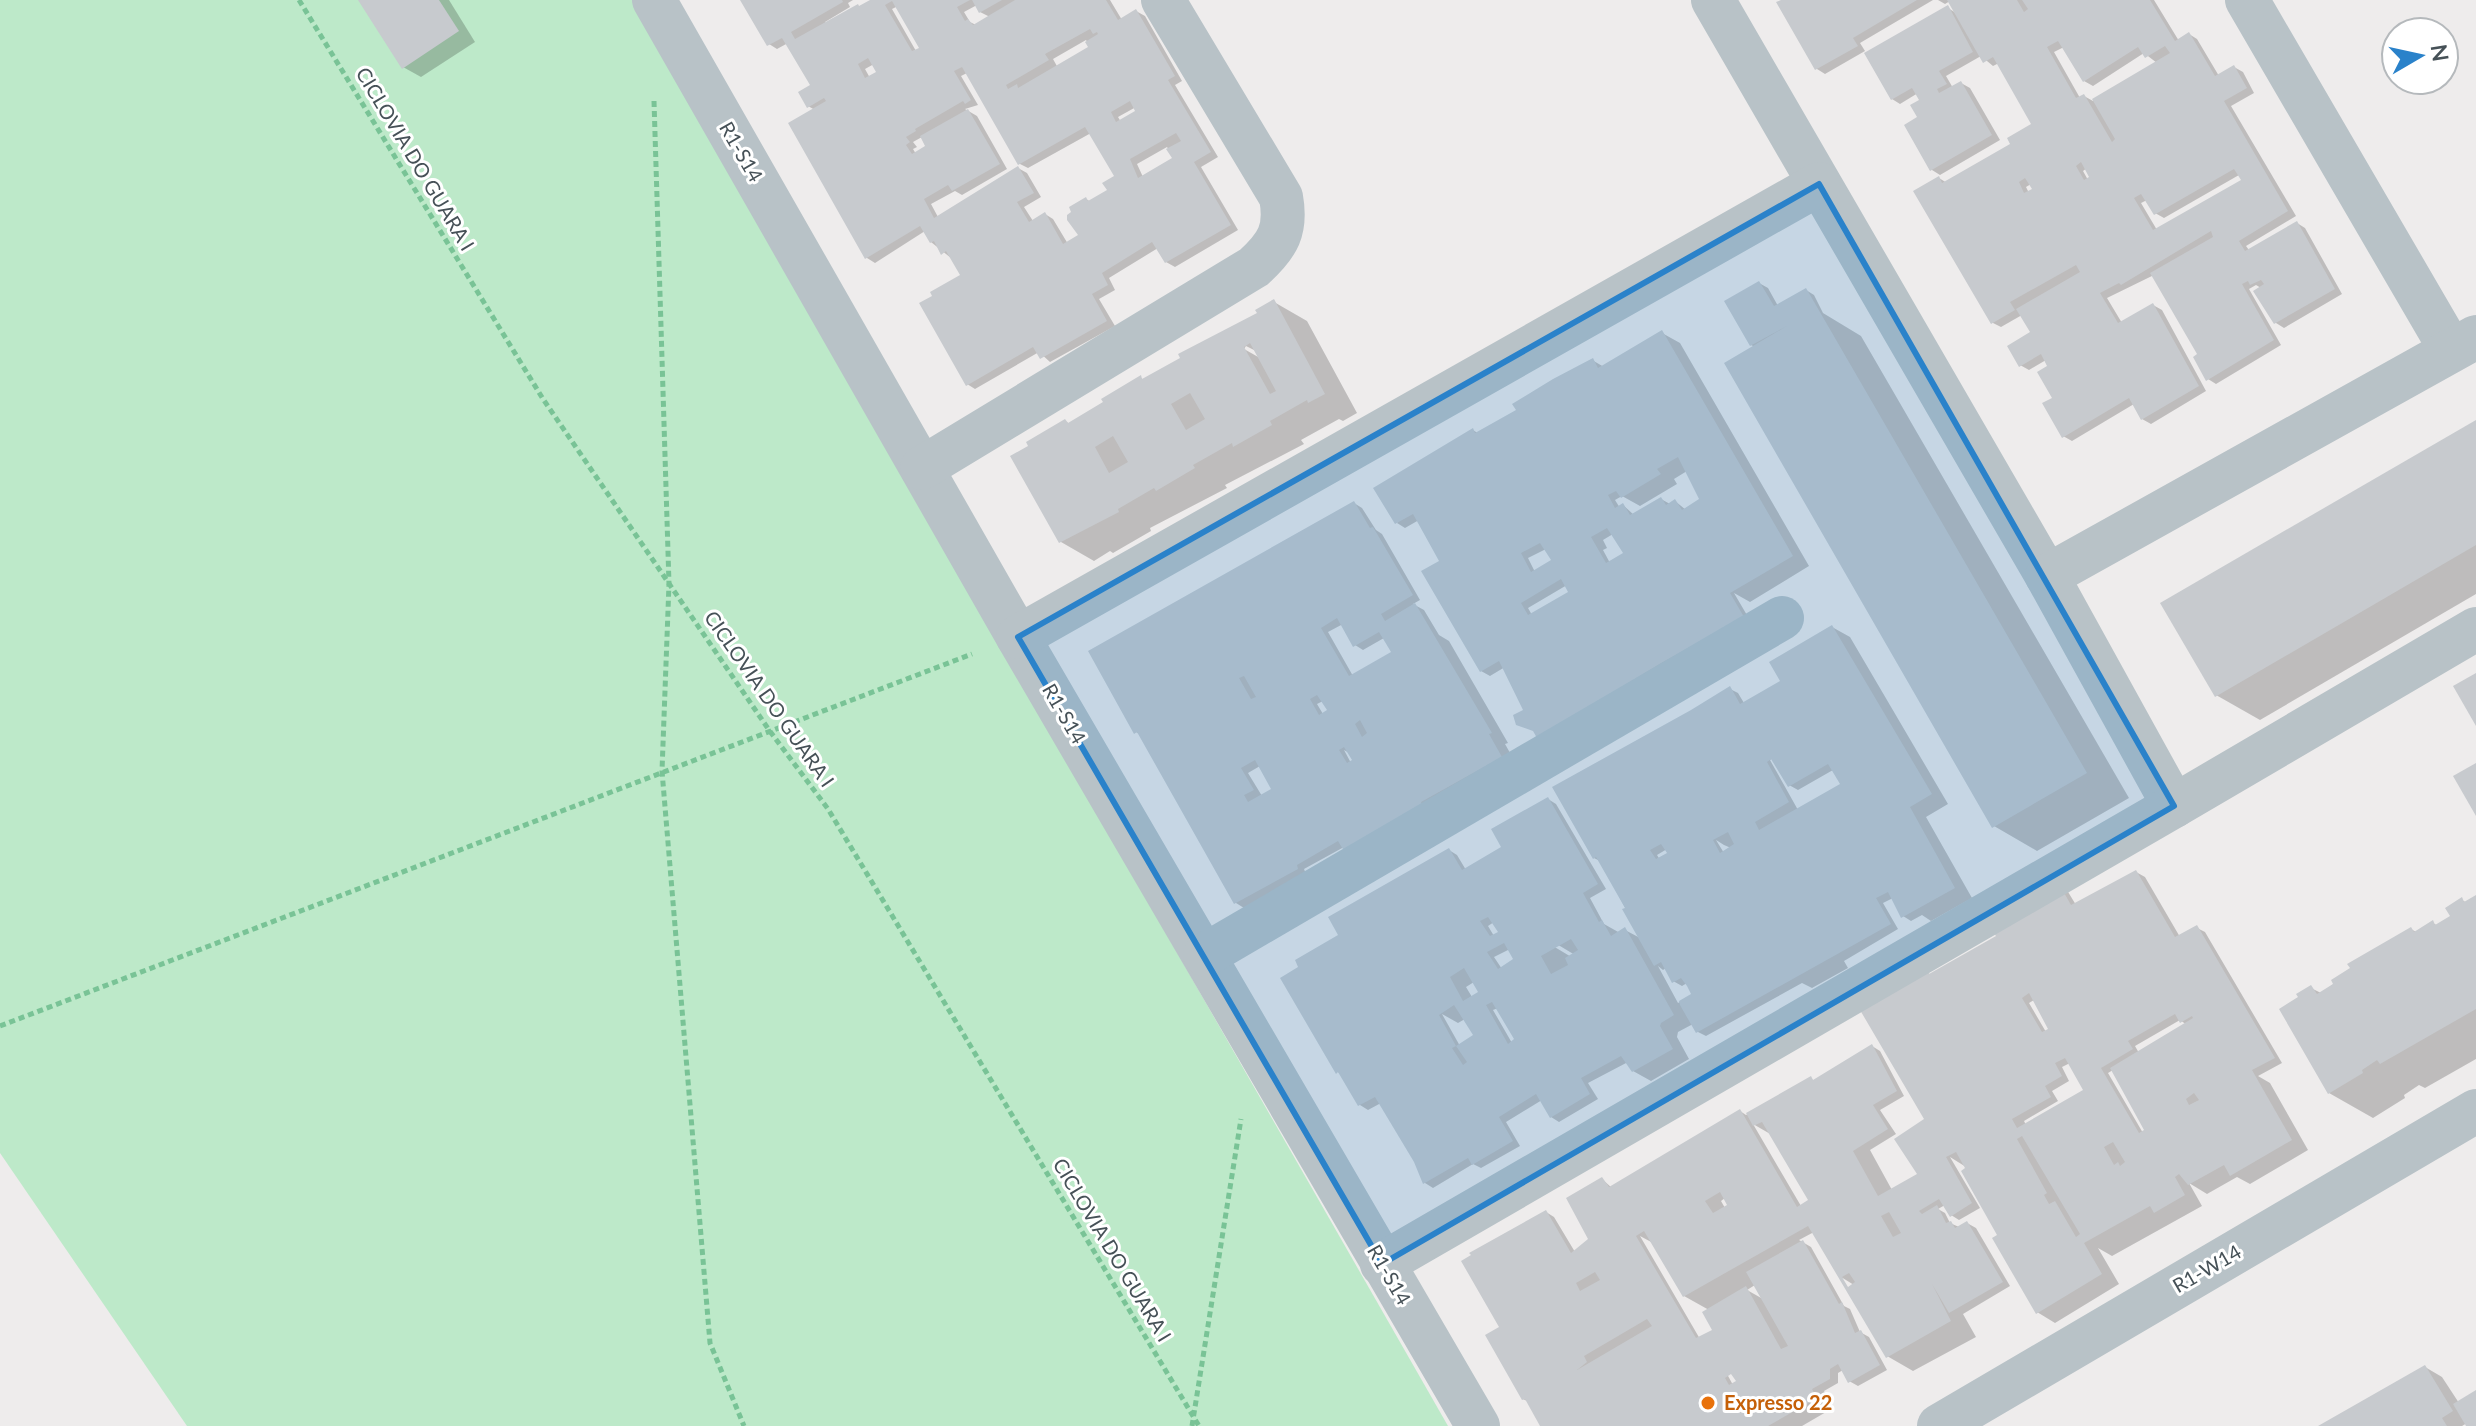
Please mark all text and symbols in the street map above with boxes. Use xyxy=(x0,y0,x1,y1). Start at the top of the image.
north arrow xyxy=(2380,16,2460,96)
text: N xyxy=(2426,42,2455,63)
street label: CICLOVIA DO GUARA I xyxy=(352,62,480,255)
street label: R1-S14 xyxy=(715,117,769,186)
street label: CICLOVIA DO GUARA I xyxy=(700,606,840,791)
street label: R1-S14 xyxy=(1038,679,1092,748)
street label: CICLOVIA DO GUARA I xyxy=(1049,1153,1177,1346)
street label: R1-W14 xyxy=(2168,1239,2245,1297)
street label: R1-S14 xyxy=(1363,1240,1417,1309)
place label: Expresso 22 xyxy=(1724,1390,1832,1414)
marker: Expresso 22 xyxy=(1699,1394,1717,1412)

